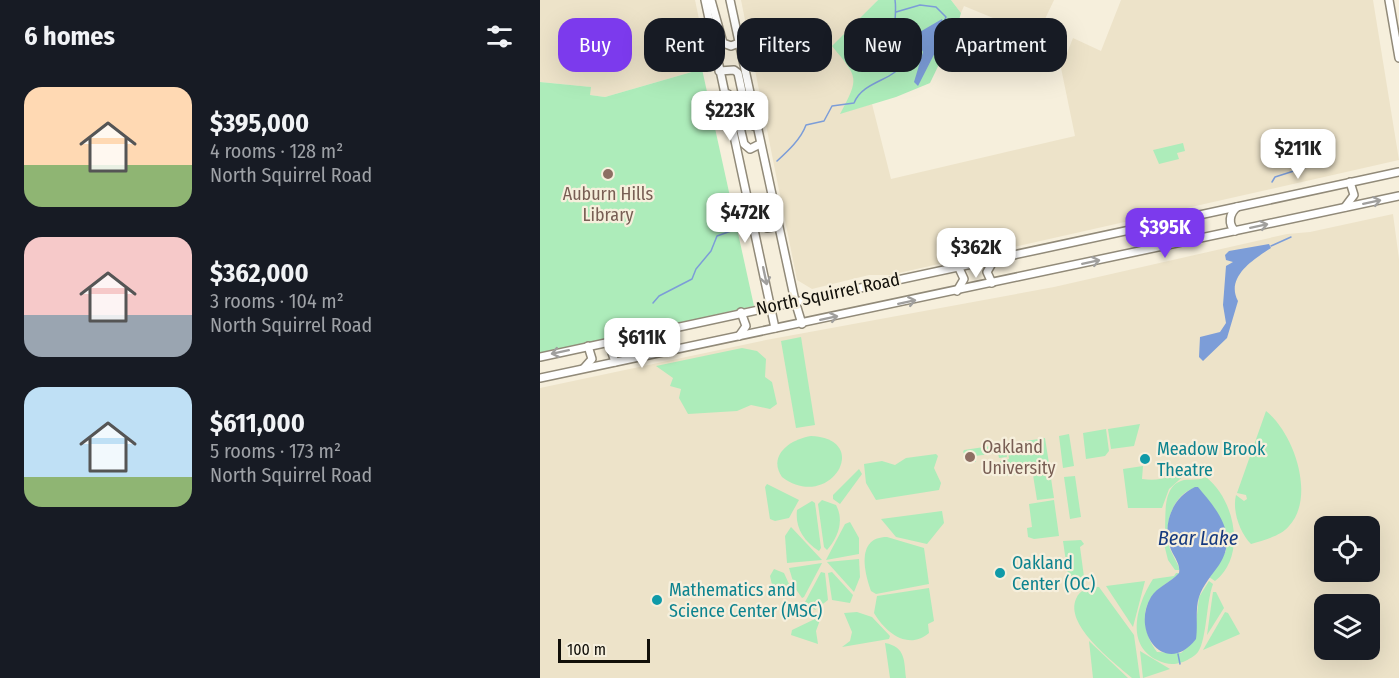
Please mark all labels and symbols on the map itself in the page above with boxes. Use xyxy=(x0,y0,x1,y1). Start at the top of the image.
pin: $223K xyxy=(688,91,772,142)
pin: $211K xyxy=(1256,129,1340,180)
marker: Auburn Hills Library xyxy=(601,167,615,181)
place label: Auburn Hills Library xyxy=(563,183,654,226)
pin: $472K xyxy=(703,193,787,244)
one-way arrow xyxy=(1362,196,1382,207)
pin: $395K xyxy=(1123,208,1207,259)
one-way arrow xyxy=(1249,220,1268,231)
pin: $362K xyxy=(934,228,1018,279)
one-way arrow xyxy=(1081,256,1101,267)
one-way arrow xyxy=(760,266,771,285)
street label: North Squirrel Road xyxy=(754,268,902,320)
one-way arrow xyxy=(897,295,916,307)
one-way arrow xyxy=(819,312,839,323)
pin: $611K xyxy=(600,318,684,369)
one-way arrow xyxy=(550,347,569,359)
place label: Oakland University xyxy=(982,436,1056,479)
place label: Meadow Brook Theatre xyxy=(1157,438,1266,481)
marker: Oakland University xyxy=(963,450,977,464)
marker: Meadow Brook Theatre xyxy=(1138,452,1152,466)
water label: Bear Lake xyxy=(1158,526,1239,550)
place label: Oakland Center (OC) xyxy=(1012,552,1095,595)
marker: Oakland Center (OC) xyxy=(993,566,1007,580)
place label: Mathematics and Science Center (MSC) xyxy=(669,579,822,622)
marker: Mathematics and Science Center (MSC) xyxy=(650,593,664,607)
scale bar xyxy=(558,636,650,664)

